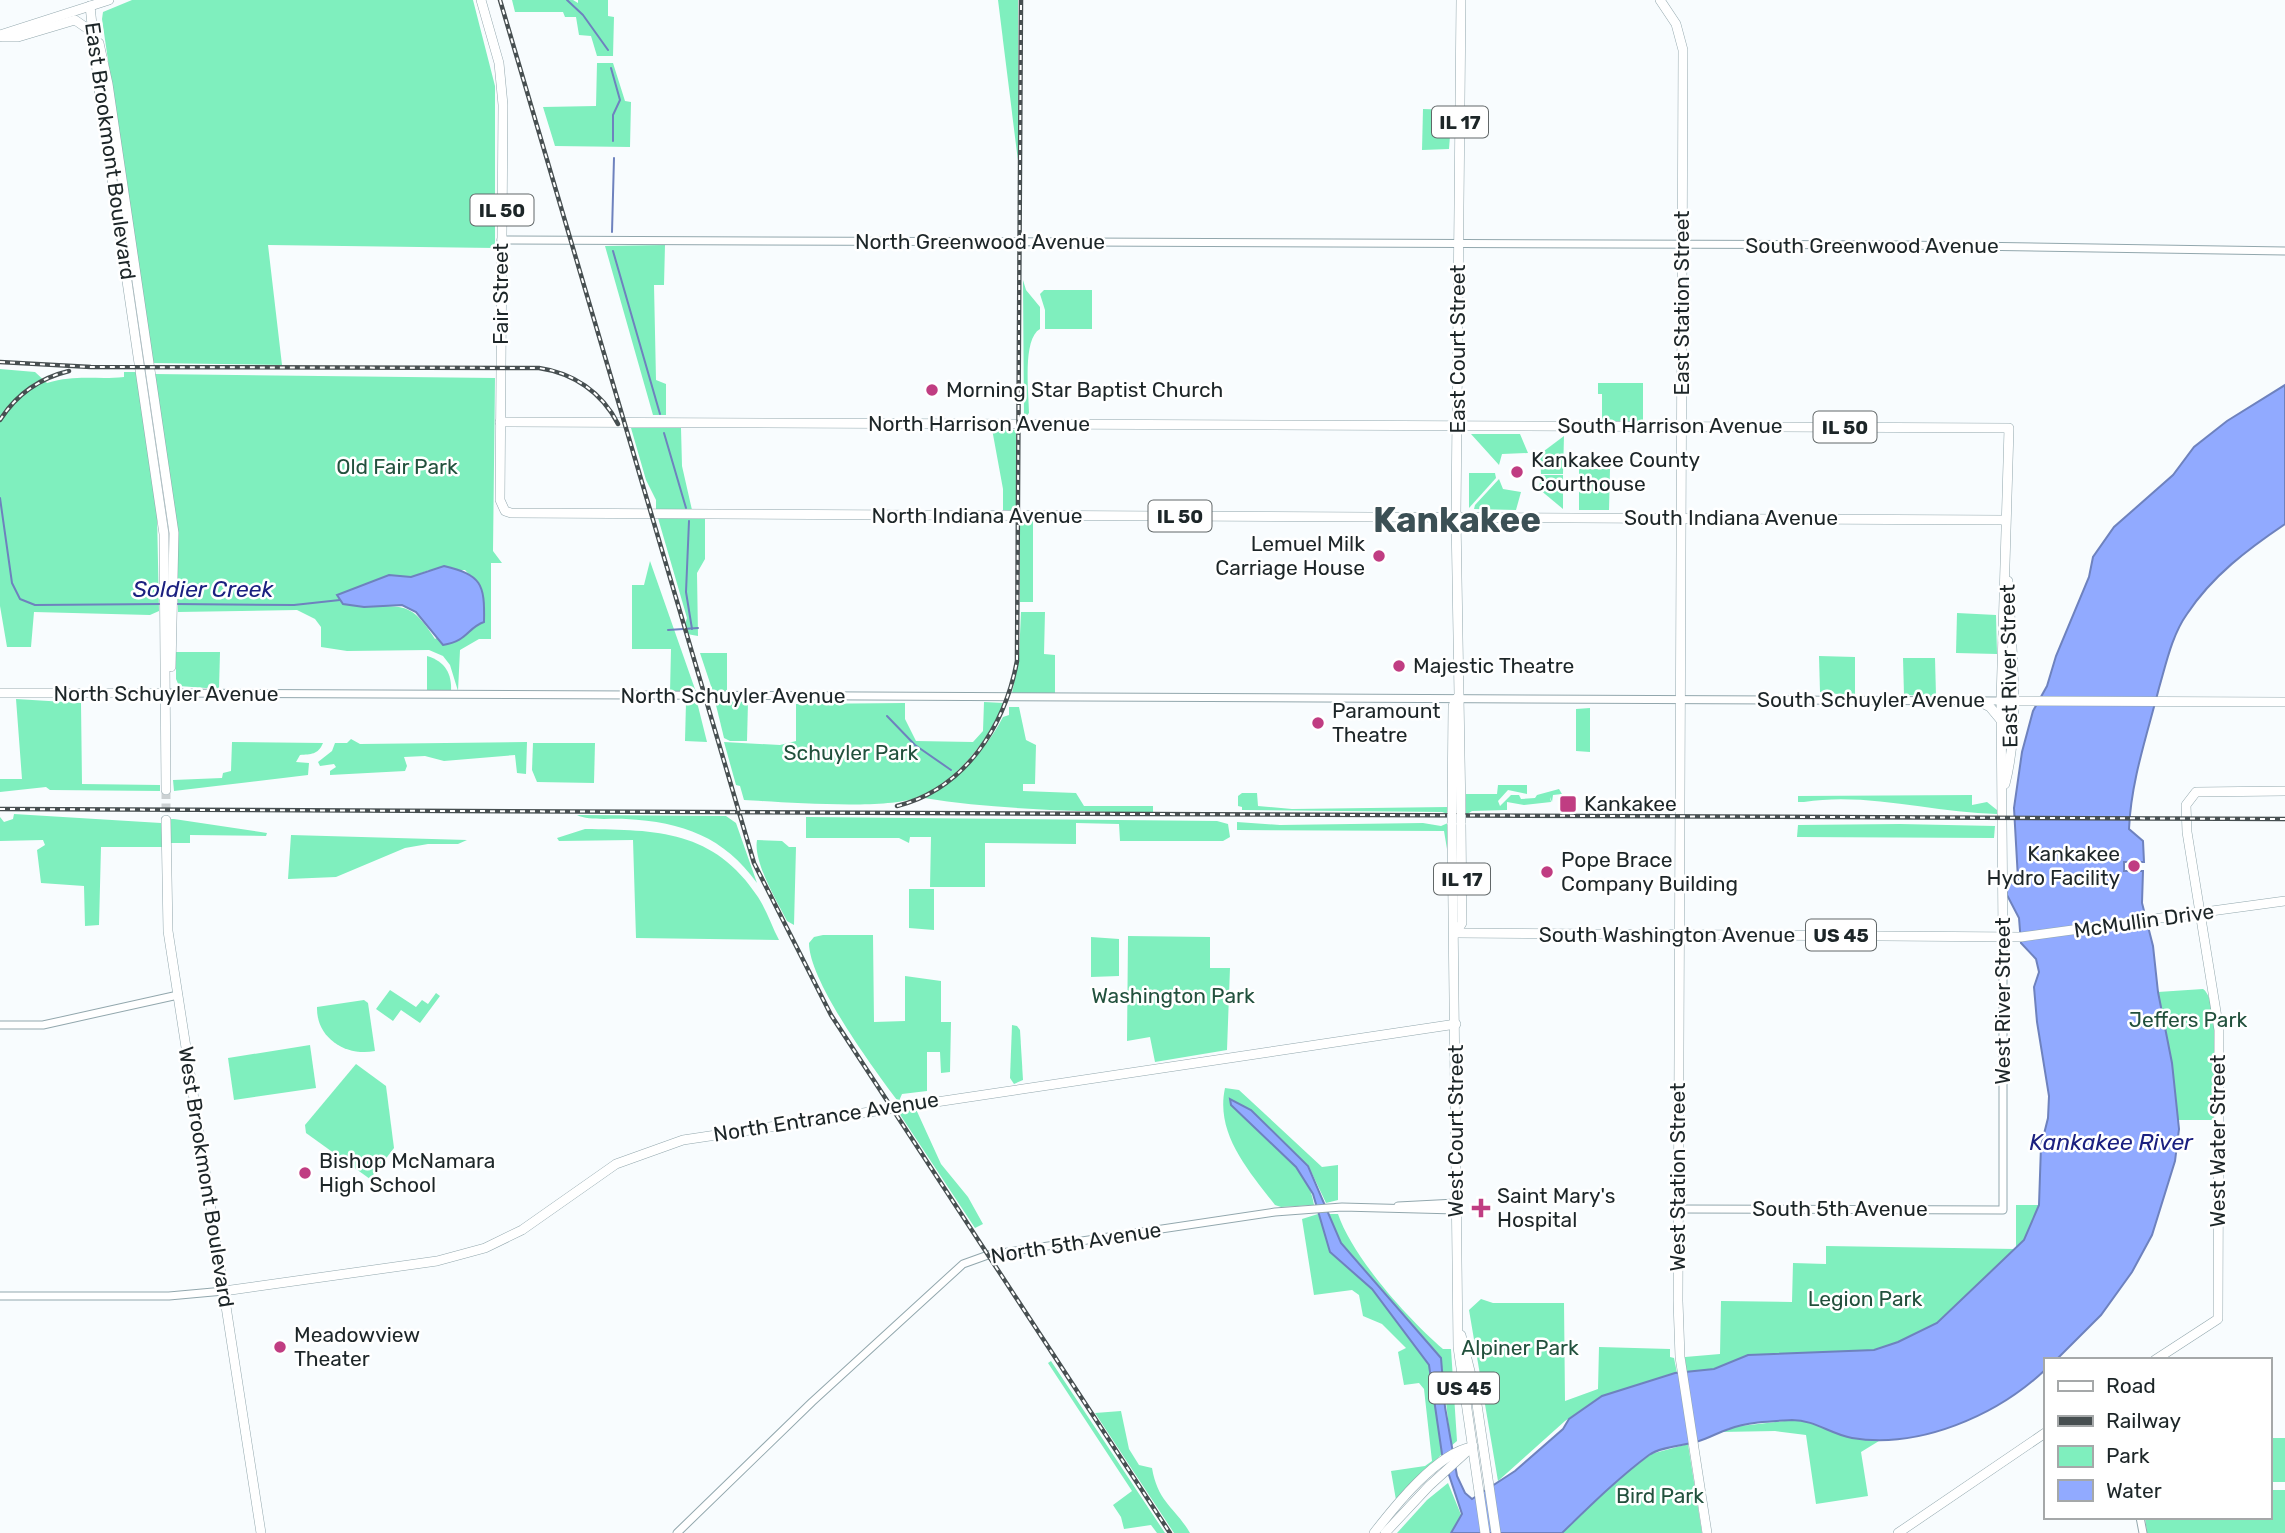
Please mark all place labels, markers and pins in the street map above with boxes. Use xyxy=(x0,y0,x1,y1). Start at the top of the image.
place label: Morning Star Baptist Church xyxy=(946,377,1223,402)
marker: Morning Star Baptist Church xyxy=(924,382,940,398)
place label: Kankakee County Courthouse xyxy=(1531,447,1700,496)
marker: Kankakee County Courthouse xyxy=(1509,464,1525,480)
place label: Lemuel Milk Carriage House xyxy=(1215,531,1365,580)
marker: Lemuel Milk Carriage House xyxy=(1371,548,1387,564)
place label: Majestic Theatre xyxy=(1413,653,1574,678)
marker: Majestic Theatre xyxy=(1391,658,1407,674)
place label: Paramount Theatre xyxy=(1332,698,1440,747)
marker: Paramount Theatre xyxy=(1310,715,1326,731)
place label: Kankakee xyxy=(1584,791,1677,816)
marker: Kankakee xyxy=(1558,794,1578,814)
place label: Kankakee Hydro Facility xyxy=(1986,841,2120,890)
place label: Pope Brace Company Building xyxy=(1561,847,1738,896)
marker: Kankakee Hydro Facility xyxy=(2126,858,2142,874)
marker: Pope Brace Company Building xyxy=(1539,864,1555,880)
place label: Bishop McNamara High School xyxy=(319,1148,495,1197)
marker: Bishop McNamara High School xyxy=(297,1165,313,1181)
place label: Saint Mary's Hospital xyxy=(1497,1183,1615,1232)
marker: Saint Mary's Hospital xyxy=(1471,1198,1491,1218)
place label: Meadowview Theater xyxy=(294,1322,420,1371)
marker: Meadowview Theater xyxy=(272,1339,288,1355)

